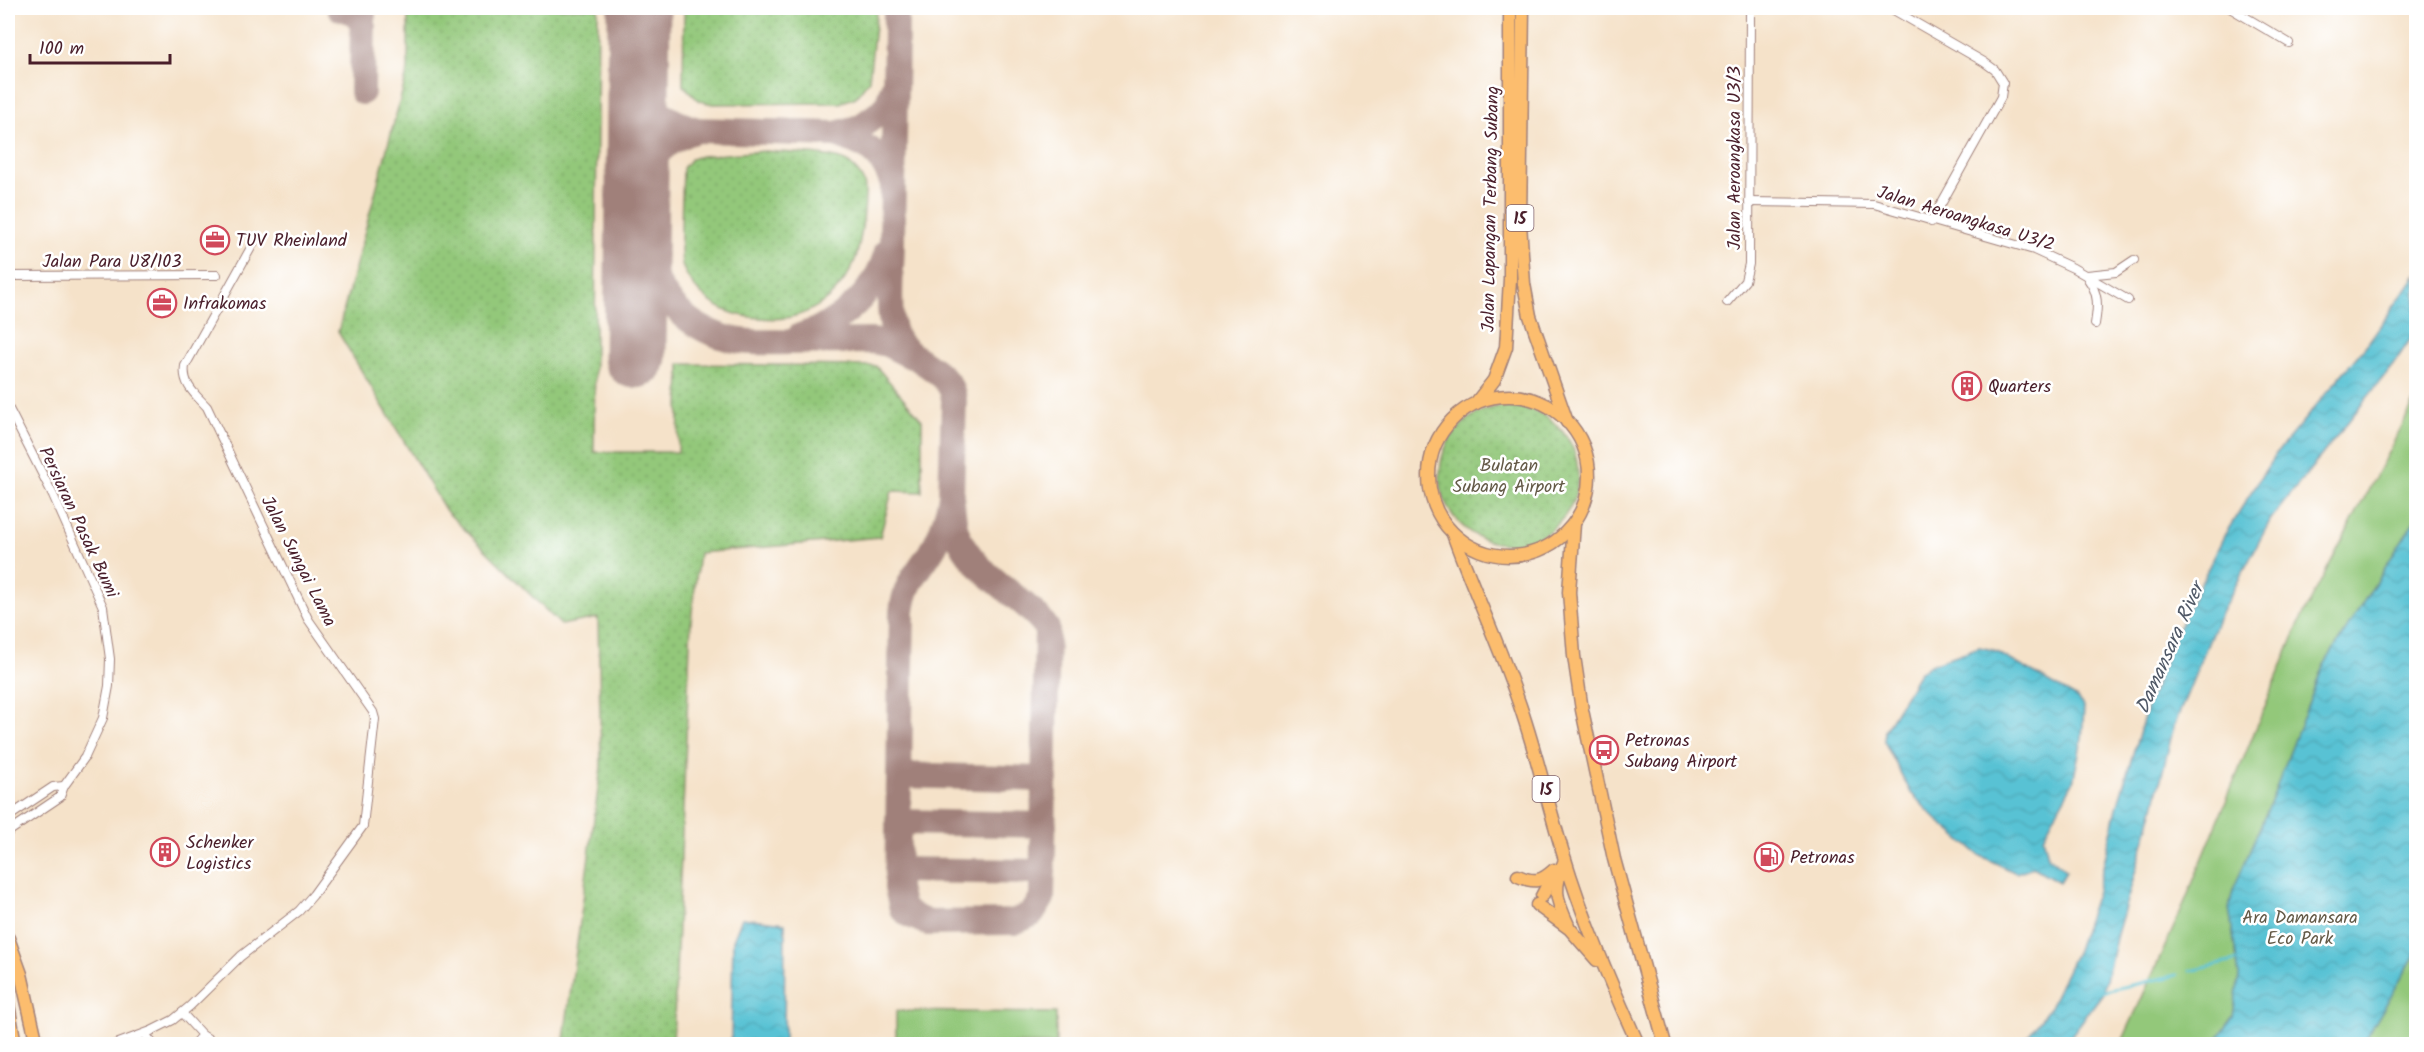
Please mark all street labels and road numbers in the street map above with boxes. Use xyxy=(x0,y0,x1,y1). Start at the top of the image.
street label: Jalan Aeroangkasa U3/3 xyxy=(1721,66,1750,250)
street label: Jalan Lapangan Terbang Subang xyxy=(1475,86,1508,332)
street label: Jalan Aeroangkasa U3/2 xyxy=(1873,179,2058,260)
road number: 15 xyxy=(1506,205,1534,231)
street label: Jalan Para U8/103 xyxy=(42,248,182,277)
street label: Persiaran Pasak Bumi xyxy=(30,442,126,604)
street label: Jalan Sungai Lama xyxy=(252,491,343,632)
road number: 15 xyxy=(1532,776,1560,802)

